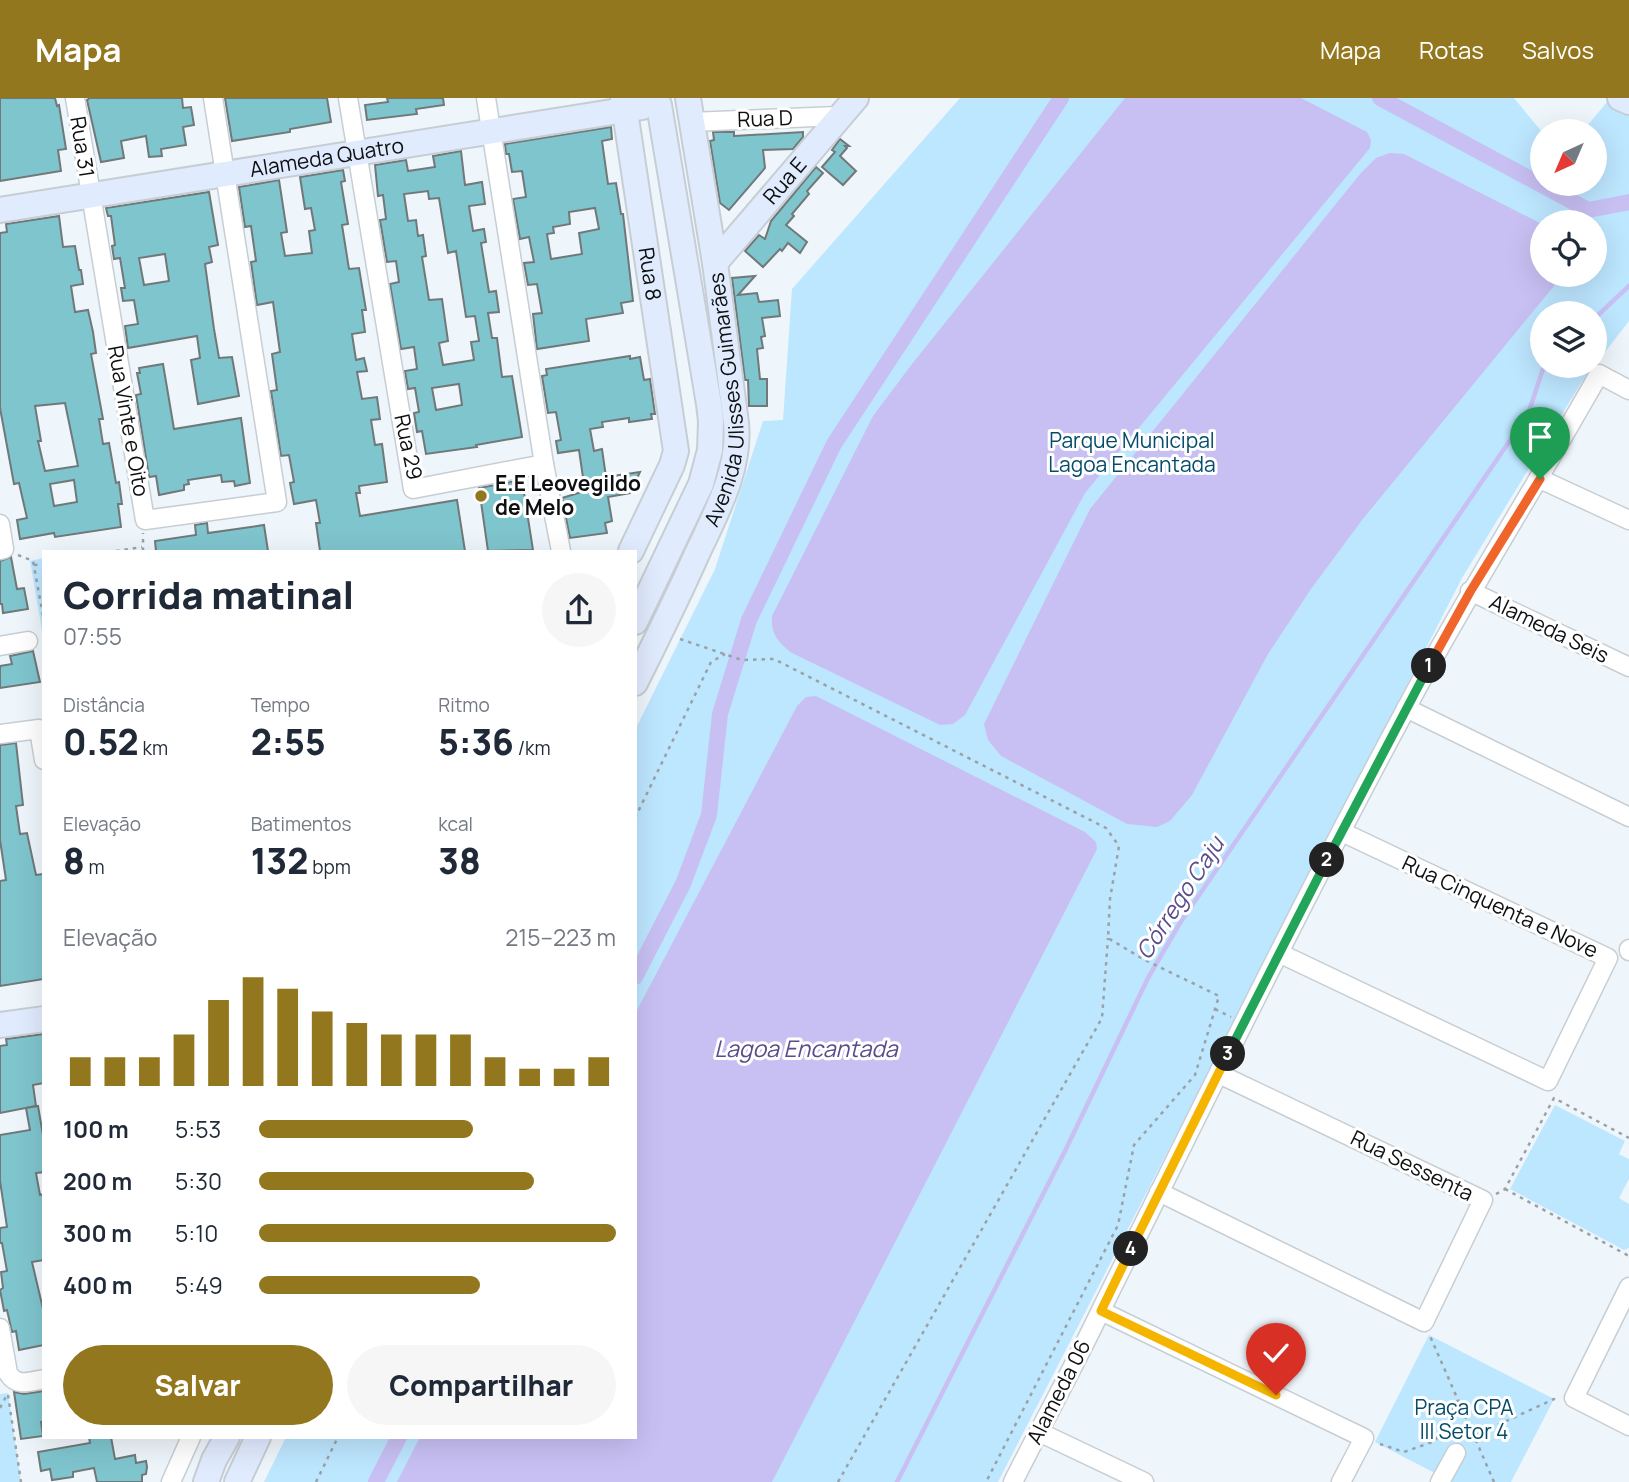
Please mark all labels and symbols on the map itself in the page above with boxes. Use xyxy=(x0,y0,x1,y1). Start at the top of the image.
street label: Rua D xyxy=(737,103,793,133)
street label: Rua 31 xyxy=(64,114,102,179)
north arrow xyxy=(1530,119,1606,196)
street label: Alameda Quatro xyxy=(248,131,406,183)
street label: Rua E xyxy=(756,151,812,210)
street label: Rua 8 xyxy=(633,245,668,303)
street label: Avenida Ulisses Guimarães xyxy=(697,271,750,531)
street label: Rua Vinte e Oito xyxy=(102,343,156,498)
pin xyxy=(1510,407,1570,479)
street label: Rua 29 xyxy=(388,411,430,482)
park label: Parque Municipal Lagoa Encantada xyxy=(1048,426,1216,478)
place label: E.E Leovegildo de Melo xyxy=(495,469,641,521)
marker: E.E Leovegildo de Melo xyxy=(473,488,489,504)
street label: Alameda Seis xyxy=(1485,587,1614,669)
pin: 1 xyxy=(1412,648,1446,684)
water label: Córrego Caju xyxy=(1128,828,1232,965)
pin: 2 xyxy=(1310,842,1344,878)
street label: Rua Cinquenta e Nove xyxy=(1398,848,1603,964)
water label: Lagoa Encantada xyxy=(714,1032,899,1064)
pin: 3 xyxy=(1210,1037,1246,1072)
street label: Rua Sessenta xyxy=(1346,1123,1479,1207)
pin: 4 xyxy=(1114,1232,1148,1266)
pin xyxy=(1246,1323,1306,1395)
street label: Alameda 06 xyxy=(1020,1334,1096,1449)
park label: Praça CPA III Setor 4 xyxy=(1415,1393,1513,1445)

